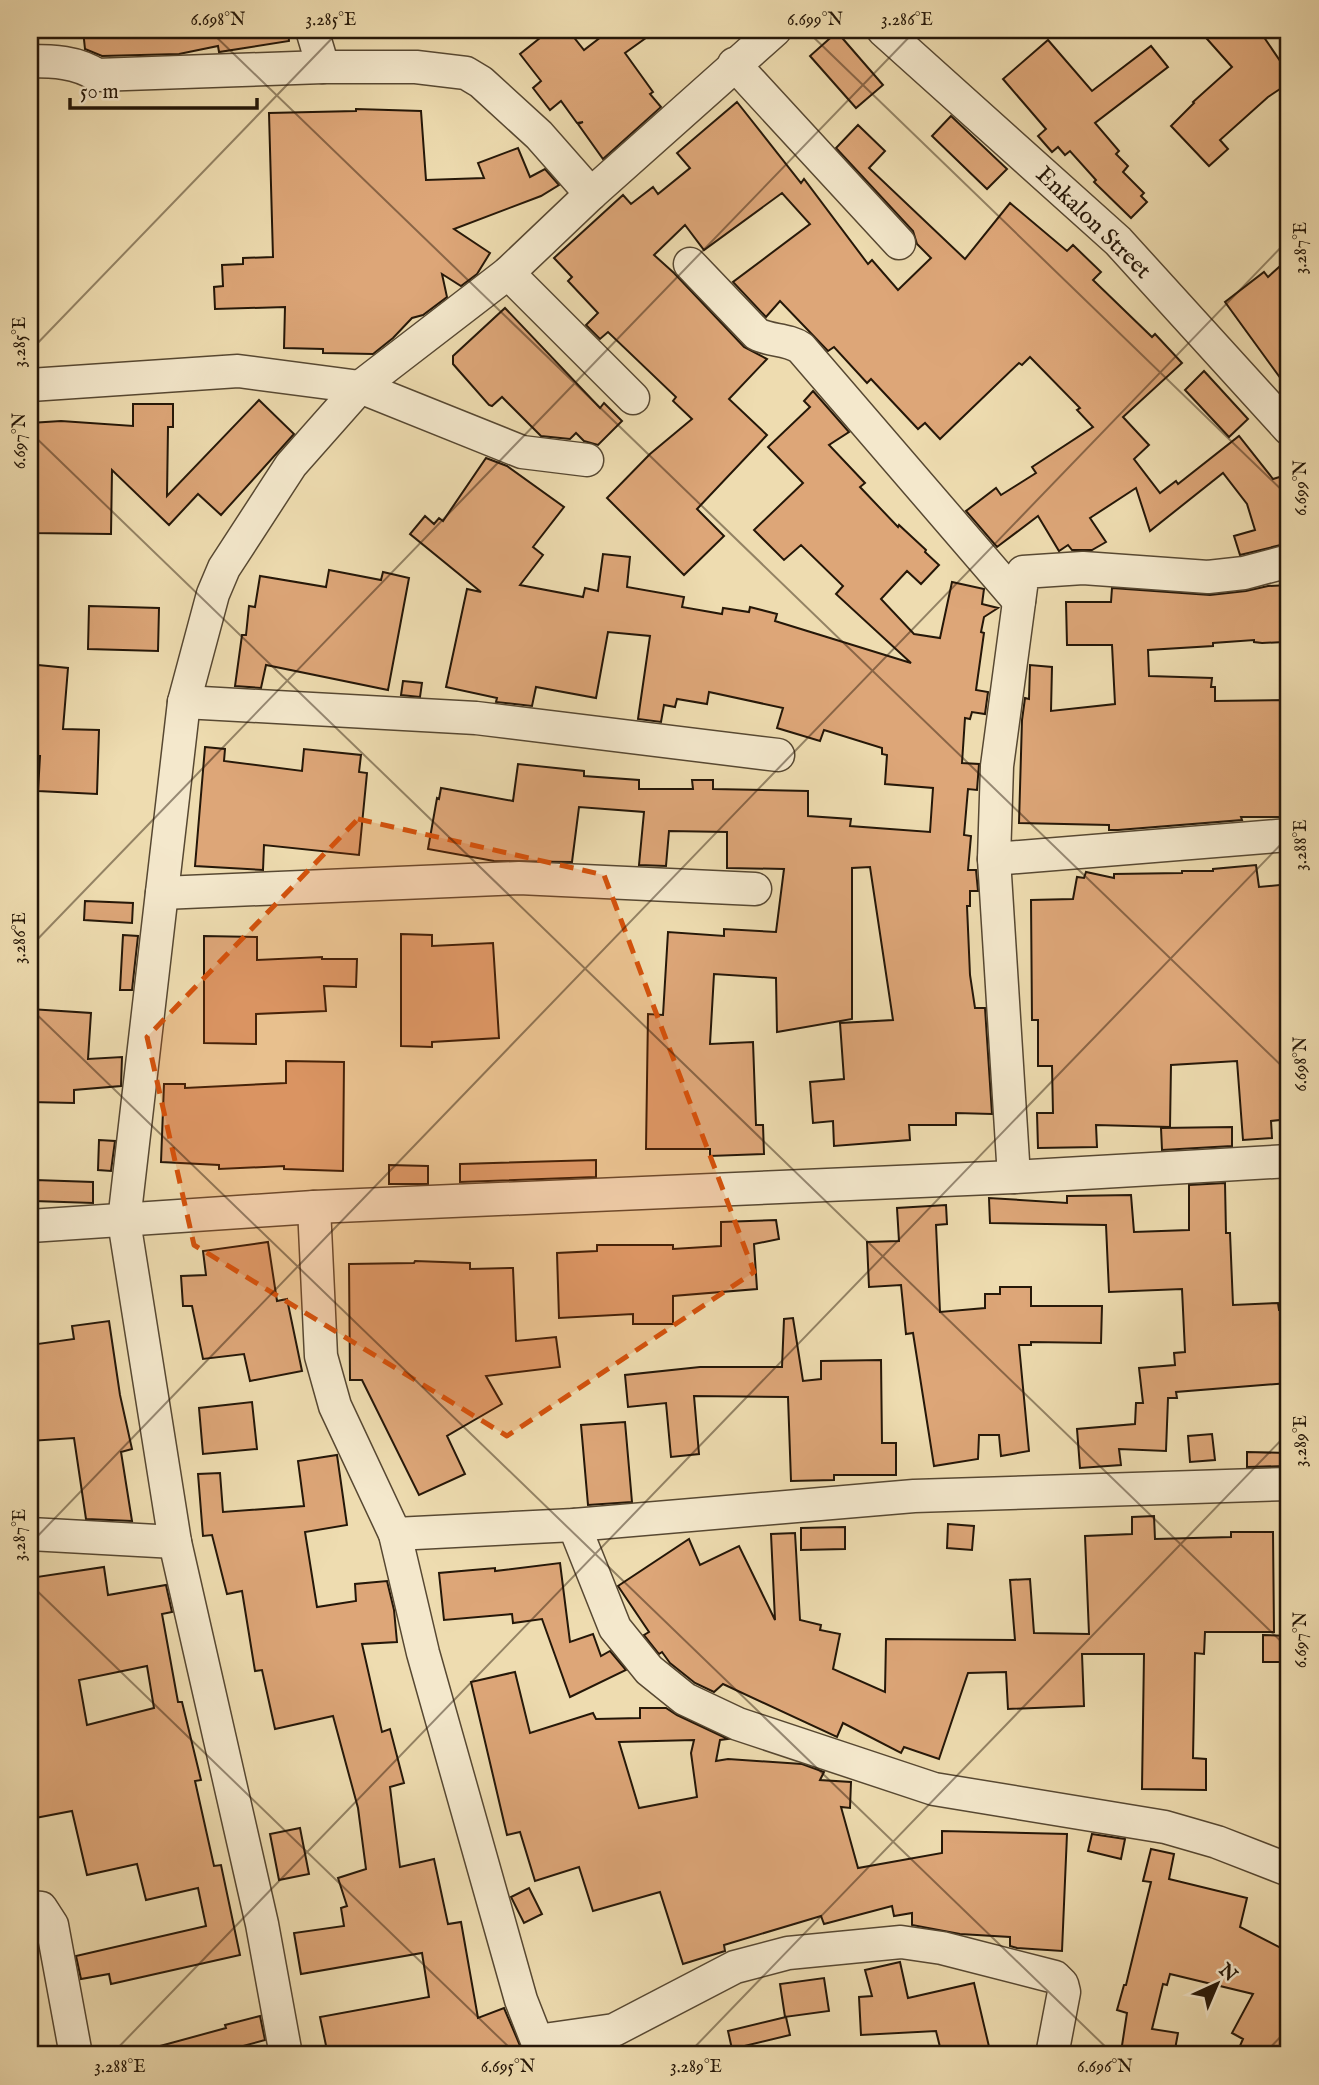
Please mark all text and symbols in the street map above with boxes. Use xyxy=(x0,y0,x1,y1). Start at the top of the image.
text: 6.698°N xyxy=(190,9,246,32)
text: 3.285°E xyxy=(306,9,356,32)
text: 6.699°N xyxy=(787,9,843,32)
text: 3.286°E xyxy=(881,9,933,32)
scale bar xyxy=(70,66,257,110)
text: 50 m xyxy=(80,79,119,106)
street label: Enkalon Street xyxy=(1028,160,1158,286)
text: 3.287°E xyxy=(1290,222,1313,274)
text: 3.285°E xyxy=(9,317,32,367)
text: 6.697°N xyxy=(9,412,32,469)
text: 6.699°N xyxy=(1290,460,1313,516)
text: 3.288°E xyxy=(1290,819,1313,871)
text: 3.286°E xyxy=(9,912,32,964)
text: 6.698°N xyxy=(1290,1036,1313,1092)
text: 3.289°E xyxy=(1290,1415,1313,1467)
text: 3.287°E xyxy=(9,1509,32,1561)
text: 6.697°N xyxy=(1290,1611,1313,1668)
north arrow xyxy=(1182,1948,1252,2018)
text: N xyxy=(1212,1958,1242,1988)
text: 3.288°E xyxy=(94,2056,146,2079)
text: 6.695°N xyxy=(481,2056,536,2079)
text: 3.289°E xyxy=(670,2056,722,2079)
text: 6.696°N xyxy=(1077,2056,1133,2079)

